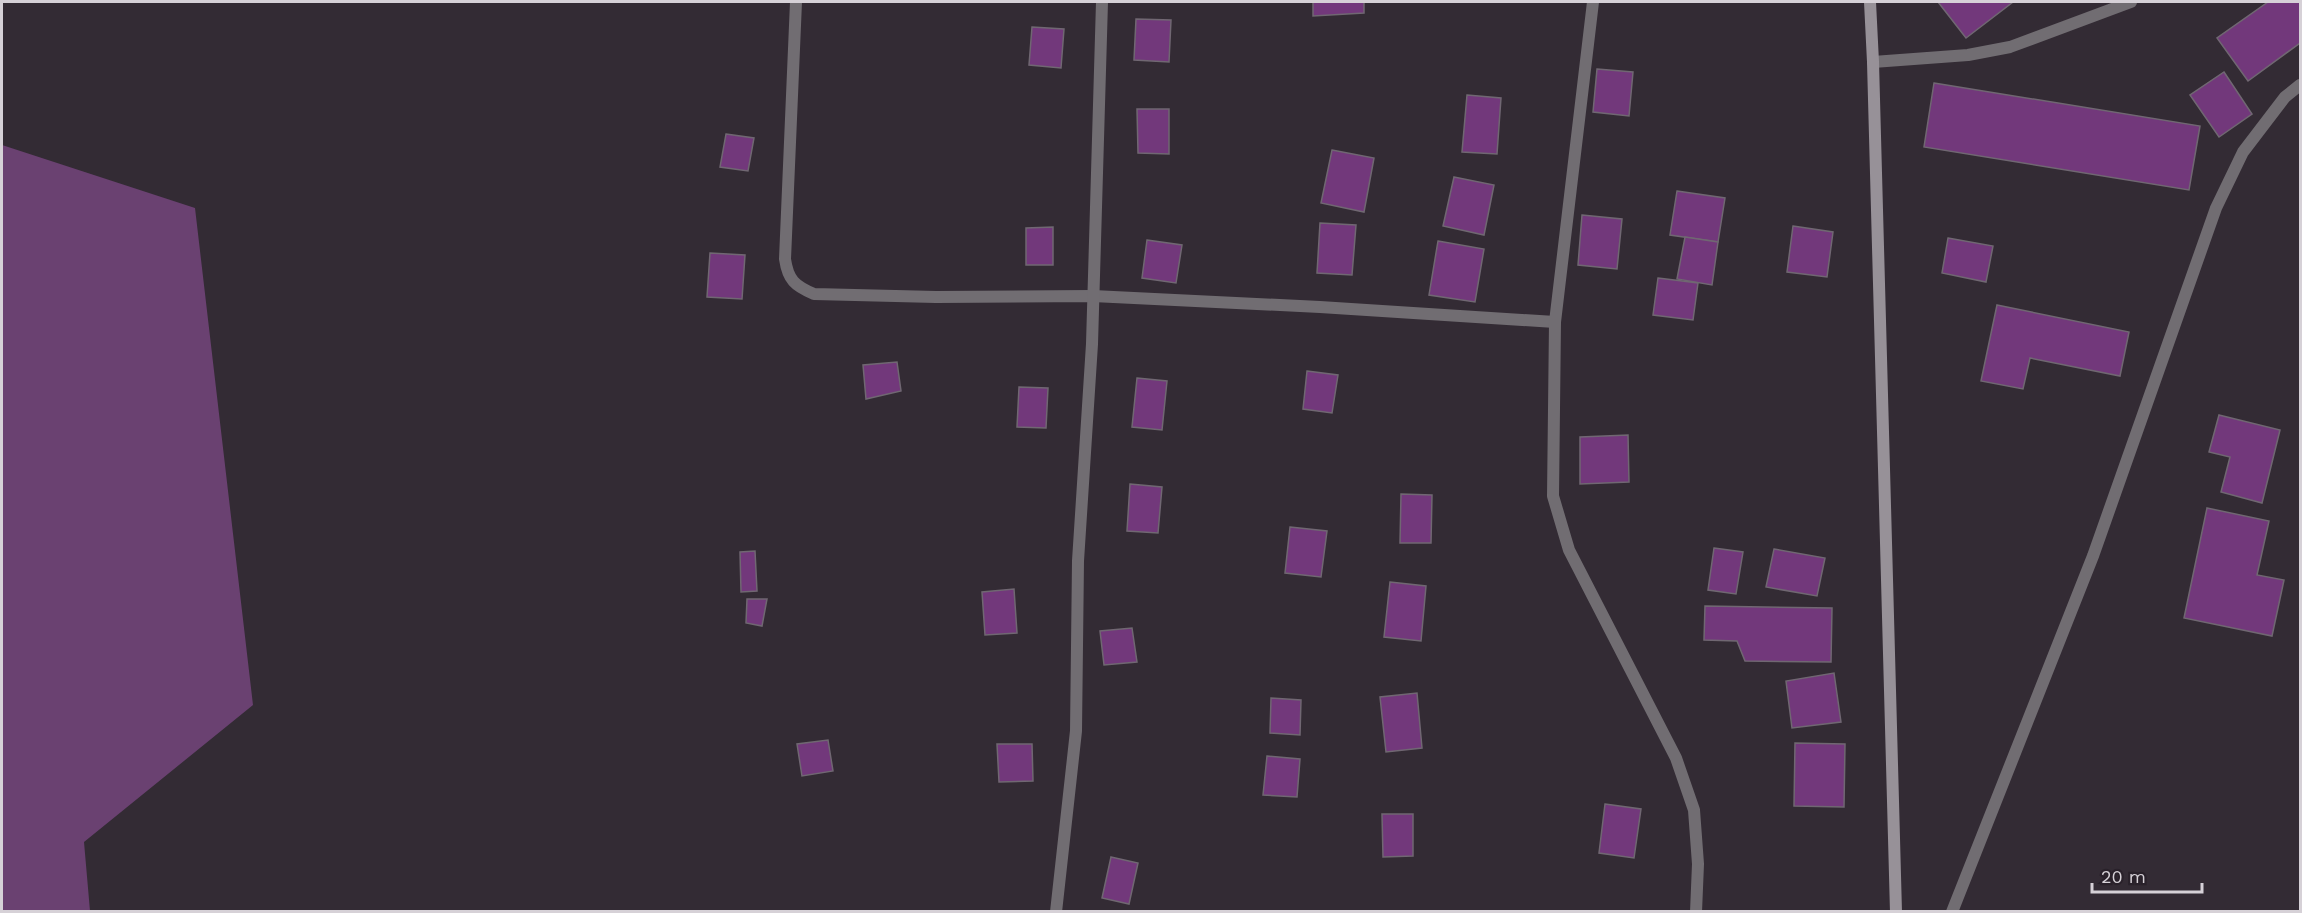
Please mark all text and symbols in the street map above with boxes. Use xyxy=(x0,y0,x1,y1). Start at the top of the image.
scale bar xyxy=(2092,856,2202,894)
text: 20 m xyxy=(2101,866,2146,887)

